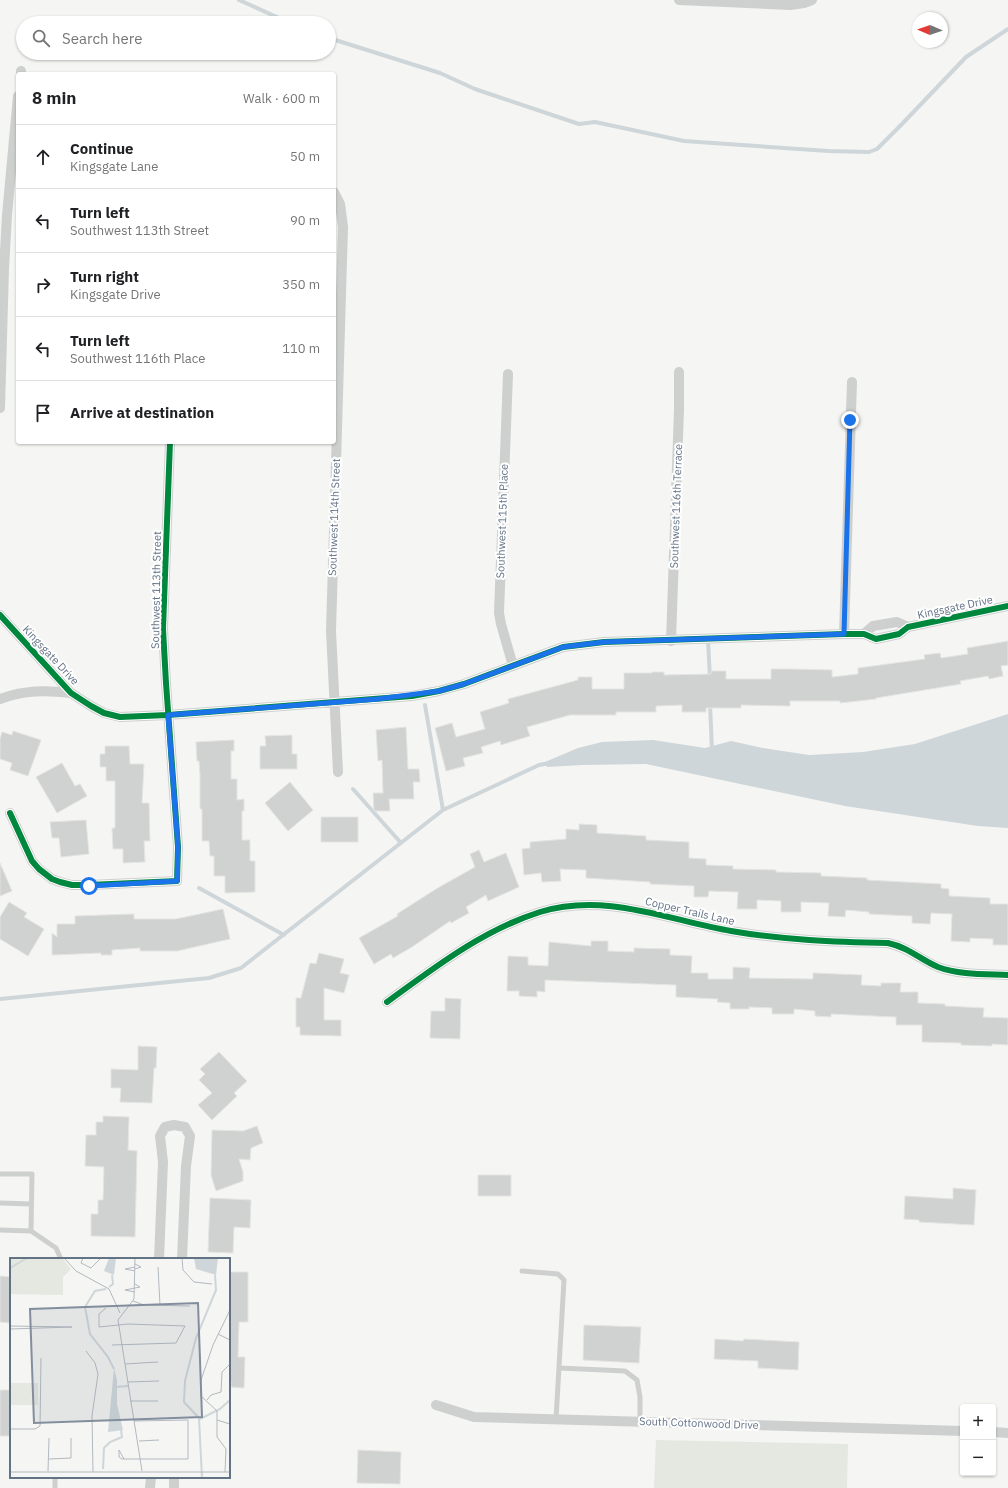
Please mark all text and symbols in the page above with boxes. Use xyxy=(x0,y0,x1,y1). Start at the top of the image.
north arrow xyxy=(912,12,948,48)
search box xyxy=(16,16,336,60)
icon: search xyxy=(30,27,52,49)
text: Search here xyxy=(62,29,142,48)
text: 8 min xyxy=(32,87,76,109)
text: Walk · 600 m xyxy=(243,90,320,107)
text: Continue xyxy=(70,139,134,158)
icon: ahead xyxy=(32,146,54,168)
text: 50 m xyxy=(290,148,320,165)
text: Kingsgate Lane xyxy=(70,158,158,175)
text: Turn left xyxy=(70,203,130,222)
icon: left xyxy=(32,210,54,232)
text: 90 m xyxy=(290,212,320,229)
text: Southwest 113th Street xyxy=(70,222,209,239)
text: Turn right xyxy=(70,267,139,286)
icon: right xyxy=(32,274,54,296)
text: 350 m xyxy=(282,276,320,293)
text: Kingsgate Drive xyxy=(70,286,161,303)
text: Turn left xyxy=(70,331,130,350)
icon: left xyxy=(32,338,54,360)
text: 110 m xyxy=(282,340,320,357)
text: Southwest 116th Place xyxy=(70,350,205,367)
icon: arrive xyxy=(32,402,54,424)
text: Arrive at destination xyxy=(70,403,214,422)
route end xyxy=(841,411,859,429)
street label: Southwest 116th Terrace xyxy=(667,444,685,568)
street label: Southwest 114th Street xyxy=(325,458,343,576)
street label: Southwest 115th Place xyxy=(493,464,511,578)
street label: Southwest 113th Street xyxy=(148,531,164,649)
street label: Kingsgate Drive xyxy=(916,592,994,622)
street label: Kingsgate Drive xyxy=(20,622,82,688)
route start xyxy=(80,877,98,895)
street label: Copper Trails Lane xyxy=(644,894,736,928)
inset map xyxy=(10,1258,230,1478)
map controls xyxy=(960,1404,996,1476)
button: + xyxy=(960,1404,996,1440)
street label: South Cottonwood Drive xyxy=(639,1414,759,1432)
button: − xyxy=(960,1440,996,1476)

